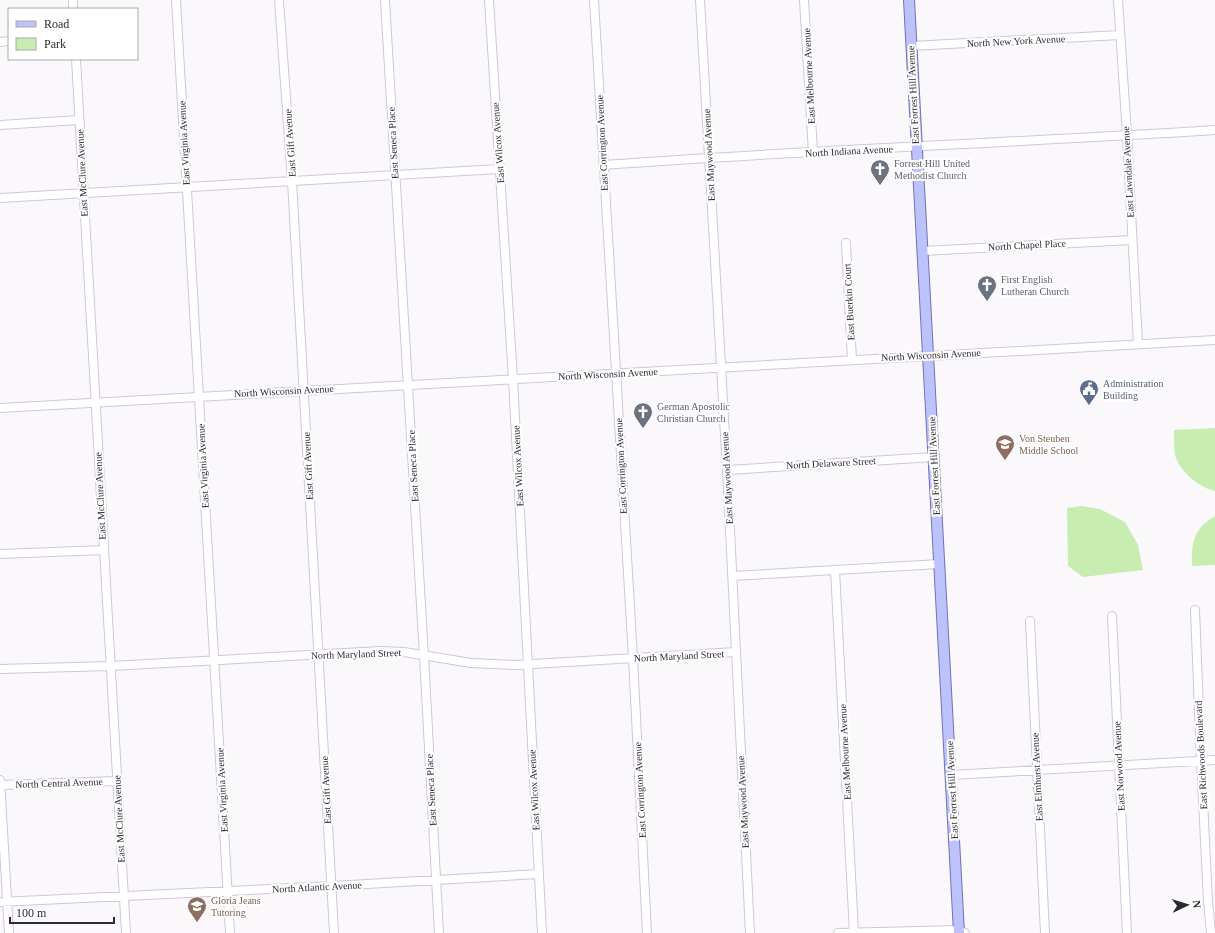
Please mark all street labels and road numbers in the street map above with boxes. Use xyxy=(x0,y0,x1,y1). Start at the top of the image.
street label: East Melbourne Avenue xyxy=(801,27,817,124)
street label: North New York Avenue xyxy=(966,33,1066,49)
street label: East Forrest Hill Avenue xyxy=(905,45,921,144)
street label: East Corrington Avenue xyxy=(594,94,610,191)
street label: East Virginia Avenue xyxy=(176,100,192,185)
street label: East Wilcox Avenue xyxy=(490,102,506,184)
street label: East Seneca Place xyxy=(386,106,400,179)
street label: East Gift Avenue xyxy=(282,108,298,177)
street label: East Maywood Avenue xyxy=(701,108,717,202)
street label: East Lawndale Avenue xyxy=(1120,125,1136,218)
street label: East McClure Avenue xyxy=(74,128,90,217)
street label: North Indiana Avenue xyxy=(805,143,894,159)
street label: North Chapel Place xyxy=(988,237,1067,253)
street label: East Buerkin Court xyxy=(841,263,857,341)
street label: North Wisconsin Avenue xyxy=(881,347,982,363)
street label: North Wisconsin Avenue xyxy=(558,366,659,382)
street label: North Wisconsin Avenue xyxy=(234,383,335,399)
street label: East Forrest Hill Avenue xyxy=(926,416,942,515)
street label: East Corrington Avenue xyxy=(613,417,629,514)
street label: East Virginia Avenue xyxy=(195,423,211,508)
street label: East Wilcox Avenue xyxy=(510,425,526,507)
street label: East Seneca Place xyxy=(406,429,420,502)
street label: East Gift Avenue xyxy=(301,431,315,500)
street label: East Maywood Avenue xyxy=(719,431,735,525)
street label: East McClure Avenue xyxy=(92,451,108,540)
street label: North Delaware Street xyxy=(786,455,876,471)
street label: North Maryland Street xyxy=(311,647,402,661)
street label: North Maryland Street xyxy=(634,648,725,664)
street label: East Richwoods Boulevard xyxy=(1193,700,1209,810)
street label: East Melbourne Avenue xyxy=(837,703,853,800)
street label: East Norwood Avenue xyxy=(1111,720,1127,811)
street label: East Elmhurst Avenue xyxy=(1029,732,1045,822)
street label: East Forrest Hill Avenue xyxy=(944,740,960,839)
street label: East Corrington Avenue xyxy=(632,741,648,838)
street label: East Virginia Avenue xyxy=(214,747,230,832)
street label: East Wilcox Avenue xyxy=(526,749,542,831)
street label: East Seneca Place xyxy=(424,753,438,826)
street label: East Gift Avenue xyxy=(319,755,333,824)
street label: East Maywood Avenue xyxy=(735,755,751,849)
street label: East McClure Avenue xyxy=(111,774,127,863)
street label: North Central Avenue xyxy=(15,776,104,790)
street label: North Atlantic Avenue xyxy=(272,879,363,895)

